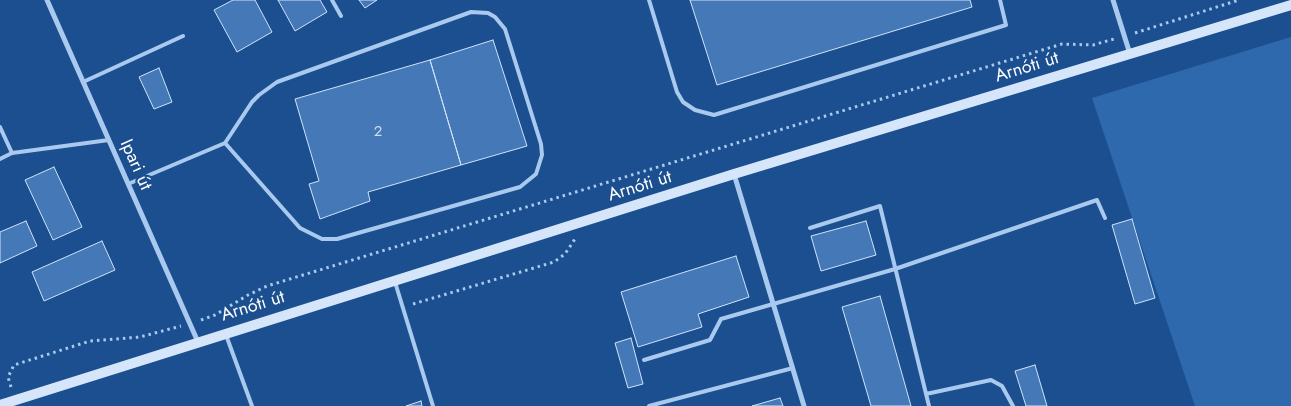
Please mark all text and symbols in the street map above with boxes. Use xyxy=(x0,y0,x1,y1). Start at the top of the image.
street label: Arnóti út xyxy=(993,48,1061,88)
house number: 2 xyxy=(374,123,382,141)
street label: Ipari út xyxy=(114,136,156,194)
street label: Arnóti út xyxy=(606,167,674,207)
street label: Arnóti út xyxy=(219,287,287,327)

